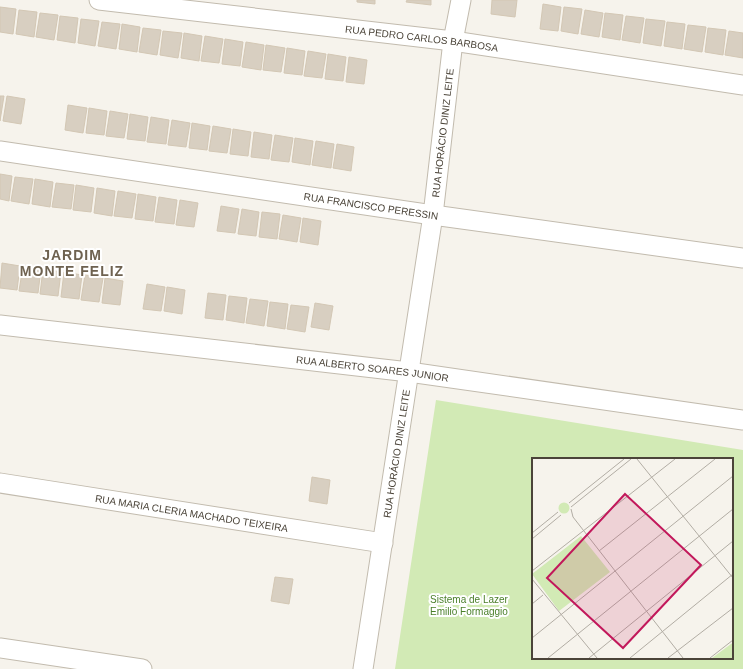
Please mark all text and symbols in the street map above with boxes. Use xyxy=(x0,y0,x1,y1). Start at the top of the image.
street label: RUA PEDRO CARLOS BARBOSA xyxy=(345,24,499,54)
street label: RUA HORÁCIO DINIZ LEITE xyxy=(430,68,456,198)
street label: RUA FRANCISCO PERESSIN xyxy=(303,191,439,222)
district label: JARDIM MONTE FELIZ xyxy=(20,247,124,279)
street label: RUA ALBERTO SOARES JUNIOR xyxy=(296,354,449,384)
street label: RUA HORÁCIO DINIZ LEITE xyxy=(381,388,412,519)
inset map xyxy=(532,458,733,659)
street label: RUA MARIA CLERIA MACHADO TEIXEIRA xyxy=(94,493,289,534)
park label: Sistema de Lazer Emilio Formaggio xyxy=(430,594,509,617)

